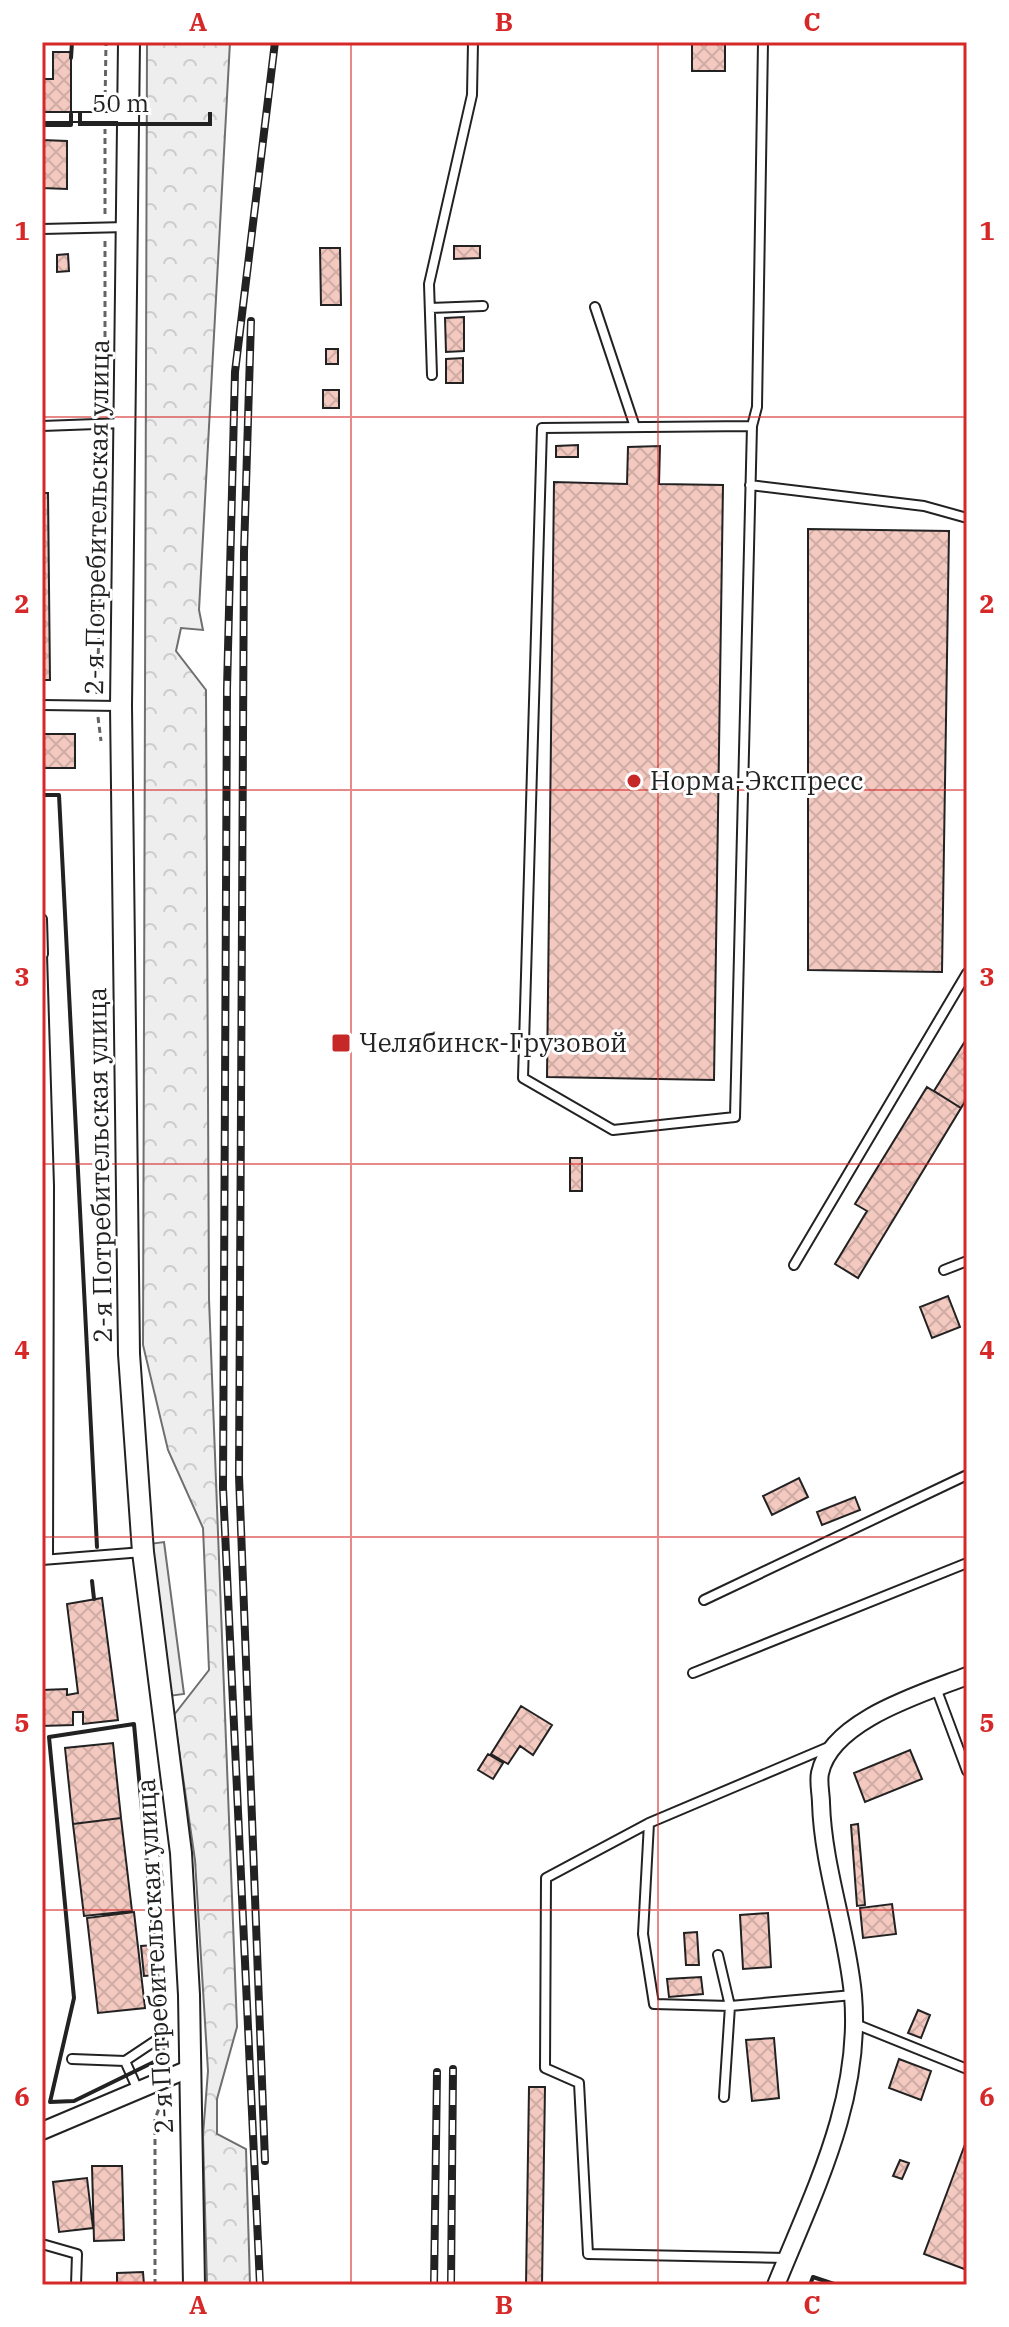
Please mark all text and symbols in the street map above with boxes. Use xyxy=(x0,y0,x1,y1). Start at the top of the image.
text: A xyxy=(189,4,207,38)
text: B xyxy=(495,4,513,38)
text: C xyxy=(803,4,821,38)
scale bar xyxy=(80,76,210,126)
text: 50 m xyxy=(92,87,149,119)
text: 1 xyxy=(14,213,30,247)
text: 1 xyxy=(979,213,995,247)
street label: 2-я Потребительская улица xyxy=(76,339,116,695)
text: 2 xyxy=(14,586,30,620)
text: 2 xyxy=(979,586,995,620)
place label: Норма-Экспресс xyxy=(650,763,864,797)
marker: Норма-Экспресс xyxy=(625,772,643,790)
text: 3 xyxy=(14,959,30,993)
text: 3 xyxy=(979,959,995,993)
street label: 2-я Потребительская улица xyxy=(79,987,119,1343)
place label: Челябинск-Грузовой xyxy=(359,1025,627,1059)
marker: Челябинск-Грузовой xyxy=(330,1032,352,1054)
text: 4 xyxy=(14,1332,30,1366)
text: 4 xyxy=(979,1332,995,1366)
text: 5 xyxy=(14,1705,30,1739)
text: 5 xyxy=(979,1705,995,1739)
street label: 2-я Потребительская улица xyxy=(128,1778,180,2135)
text: 6 xyxy=(14,2079,30,2113)
text: 6 xyxy=(979,2079,995,2113)
text: A xyxy=(189,2287,207,2321)
text: B xyxy=(495,2287,513,2321)
text: C xyxy=(803,2287,821,2321)

